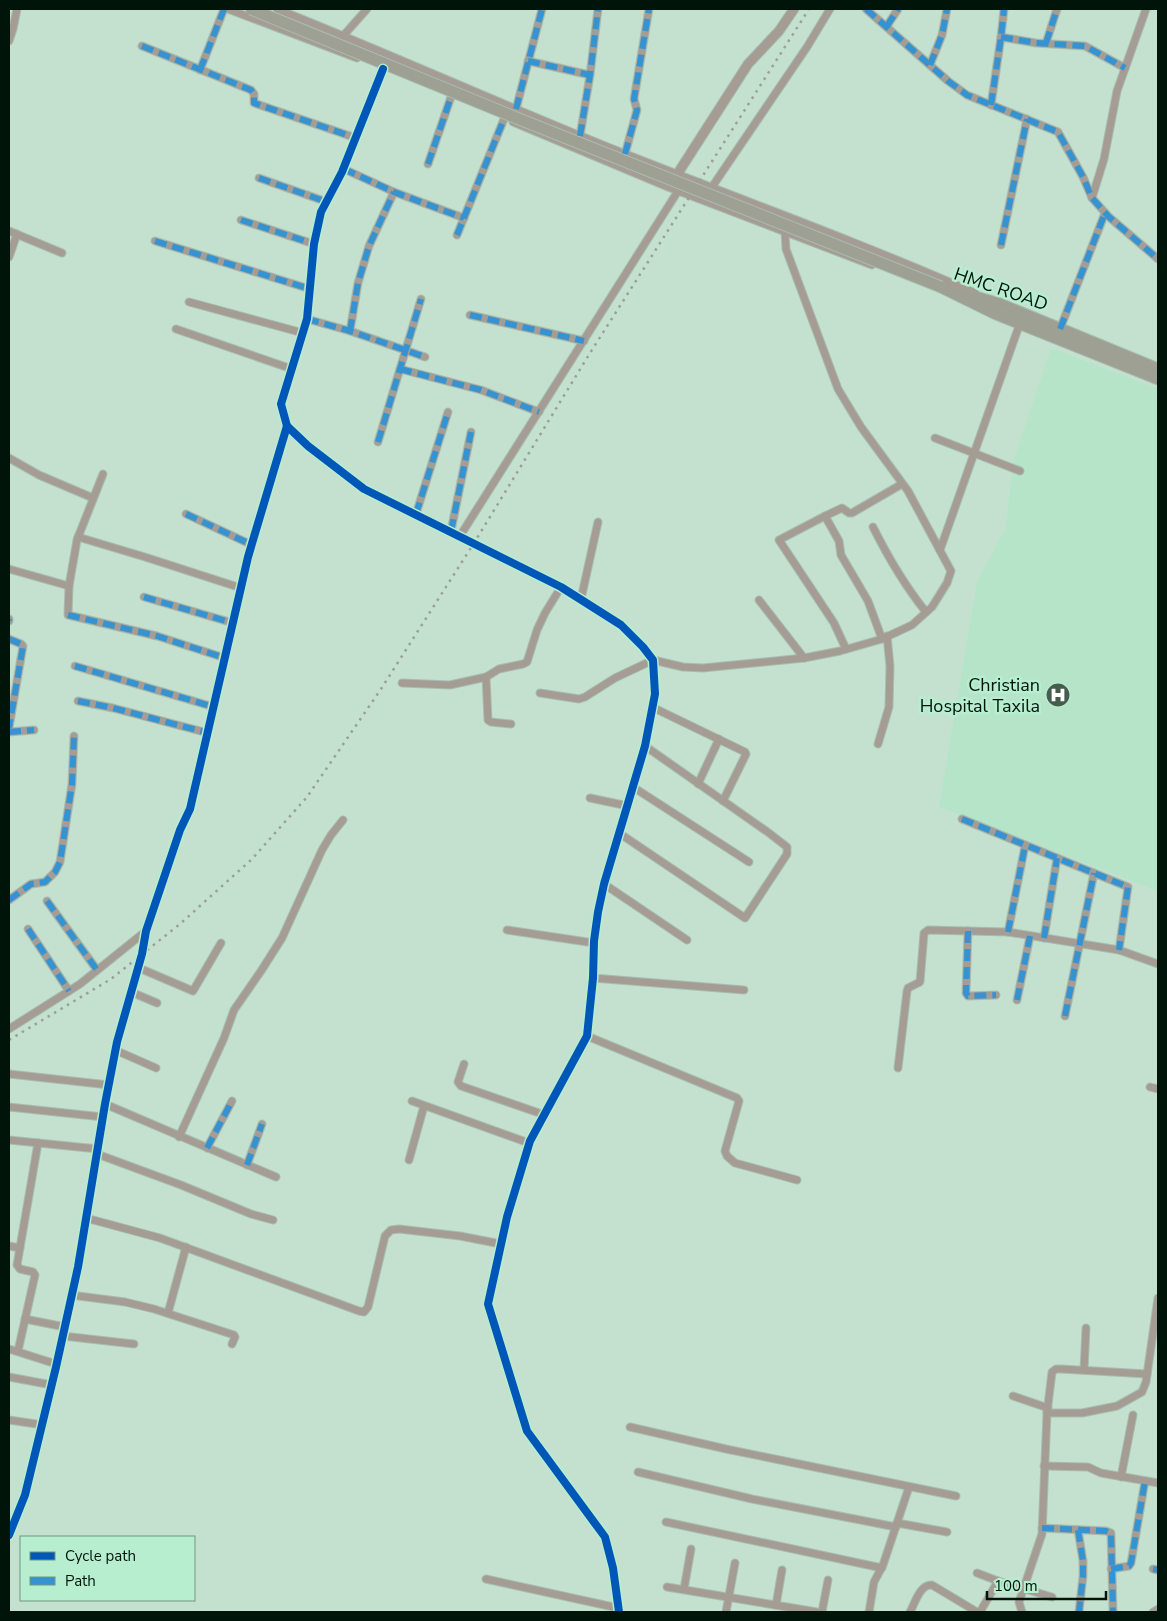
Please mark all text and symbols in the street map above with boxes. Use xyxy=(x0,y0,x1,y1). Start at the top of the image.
street label: HMC ROAD xyxy=(951,262,1051,316)
place label: Christian Hospital Taxila xyxy=(920,673,1040,718)
hospital icon: Christian Hospital Taxila xyxy=(1045,682,1071,708)
legend xyxy=(20,1536,195,1601)
text: Cycle path xyxy=(65,1546,136,1566)
scale bar xyxy=(987,1568,1106,1600)
text: Path xyxy=(65,1571,96,1591)
text: 100 m xyxy=(994,1576,1038,1596)

